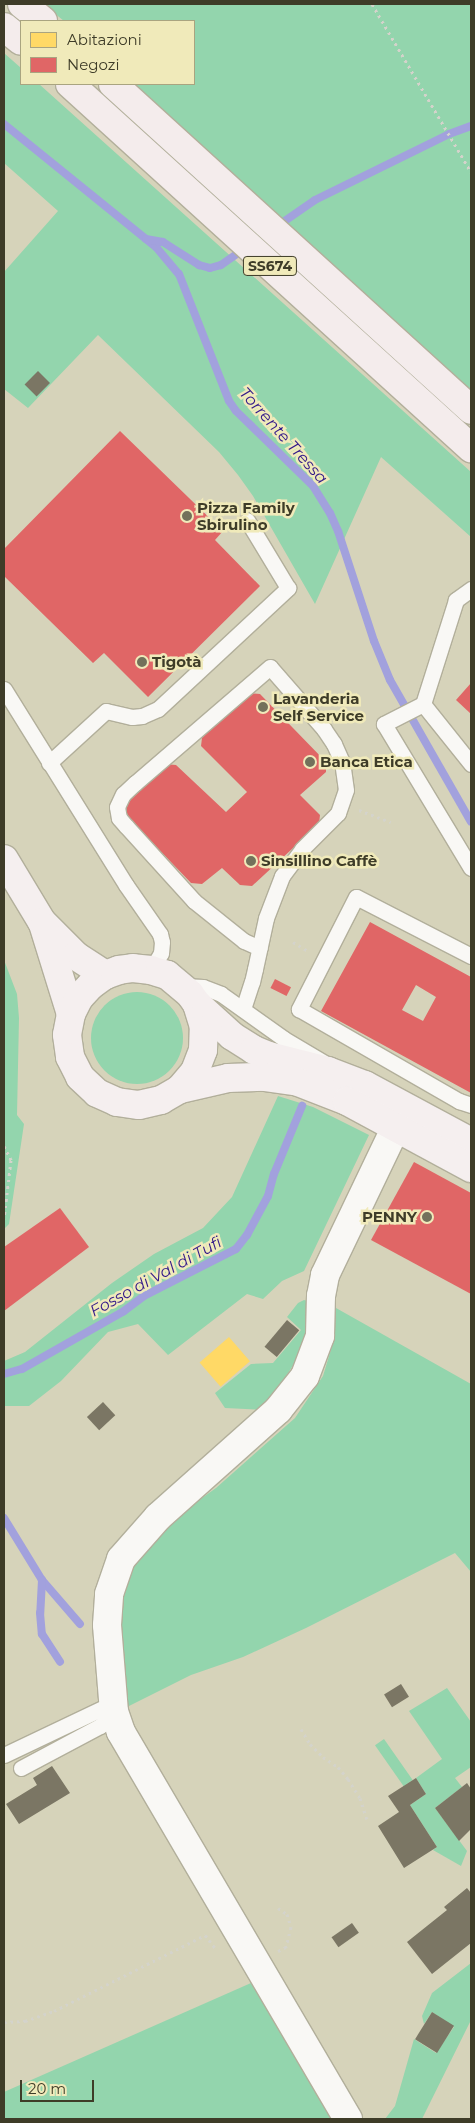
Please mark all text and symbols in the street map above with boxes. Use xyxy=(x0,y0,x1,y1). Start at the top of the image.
legend xyxy=(20,20,195,85)
text: Abitazioni xyxy=(67,30,142,49)
text: Negozi xyxy=(67,55,120,74)
road number: SS674 xyxy=(242,255,298,278)
water label: Torrente Tressa xyxy=(235,384,331,488)
place label: Pizza Family Sbirulino xyxy=(197,498,295,533)
marker: Pizza Family Sbirulino xyxy=(181,510,193,522)
place label: Tigotà xyxy=(152,653,202,671)
marker: Tigotà xyxy=(136,656,148,668)
place label: Lavanderia Self Service xyxy=(273,689,364,724)
marker: Lavanderia Self Service xyxy=(257,701,269,713)
place label: Banca Etica xyxy=(320,753,413,771)
marker: Banca Etica xyxy=(304,756,316,768)
place label: Sinsillino Caffè xyxy=(261,852,377,870)
marker: Sinsillino Caffè xyxy=(245,855,257,867)
place label: PENNY xyxy=(362,1208,417,1226)
marker: PENNY xyxy=(421,1211,433,1223)
water label: Fosso di Val di Tufi xyxy=(87,1233,225,1321)
scale bar xyxy=(22,2070,96,2102)
text: 20 m xyxy=(28,2079,66,2098)

